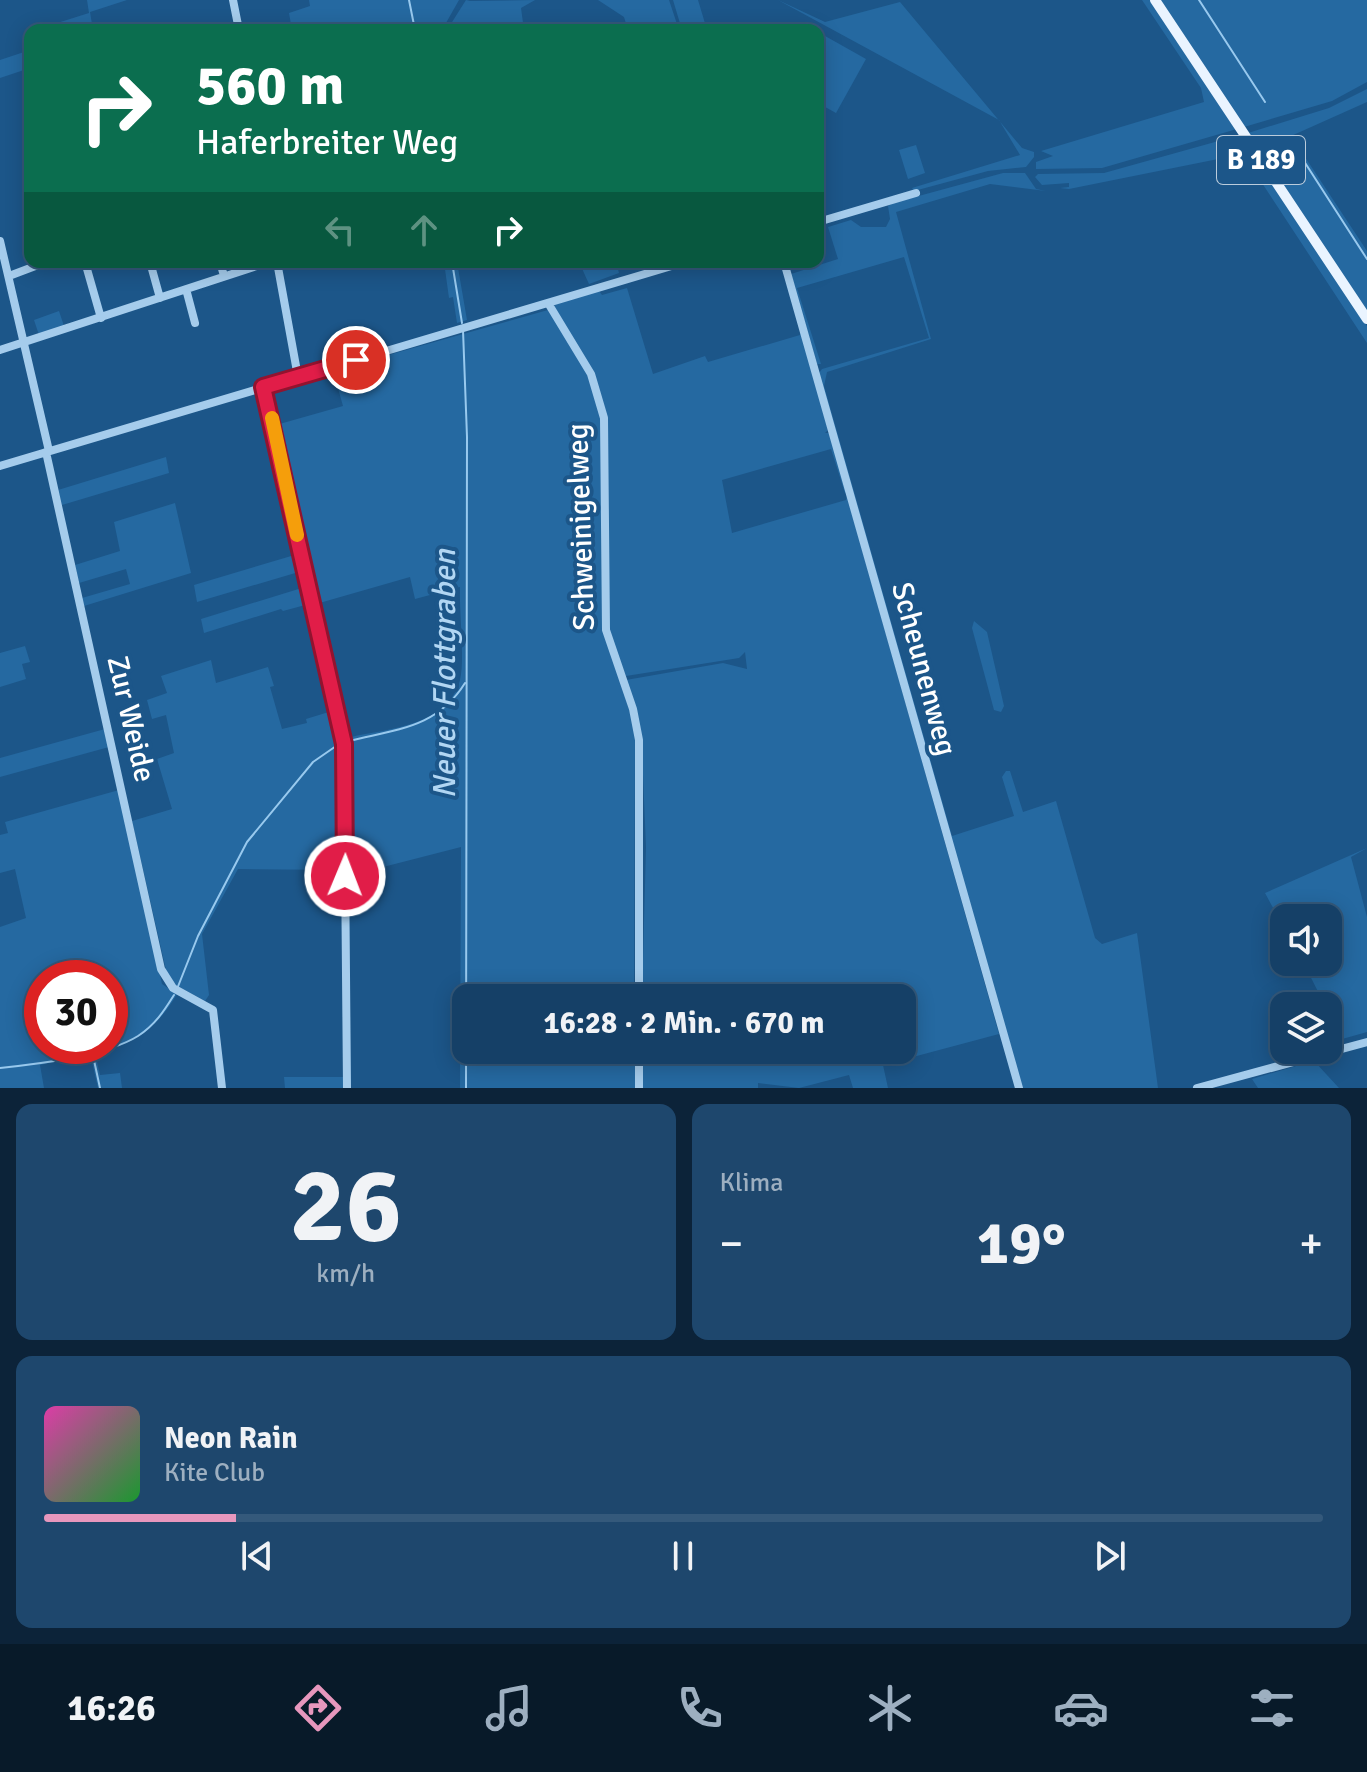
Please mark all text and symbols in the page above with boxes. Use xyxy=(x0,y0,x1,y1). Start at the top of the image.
text: 560 m xyxy=(196,51,344,120)
icon: right xyxy=(64,56,168,160)
text: Haferbreiter Weg xyxy=(196,120,458,165)
road number: B 189 xyxy=(1217,136,1305,184)
icon: left xyxy=(318,208,362,252)
icon: ahead xyxy=(402,208,446,252)
icon: right xyxy=(486,208,530,252)
pin xyxy=(322,326,390,394)
icon: arrive xyxy=(334,338,378,382)
street label: Schweinigelweg xyxy=(559,423,603,631)
water label: Neuer Flottgraben xyxy=(425,548,464,799)
street label: Scheunenweg xyxy=(883,578,965,760)
street label: Zur Weide xyxy=(99,652,163,786)
position arrow xyxy=(303,834,387,918)
map controls xyxy=(1270,904,1342,1064)
button: sound xyxy=(1270,904,1342,976)
speed limit sign: 30 xyxy=(24,960,128,1064)
button: layers xyxy=(1270,992,1342,1064)
text: 16:28 · 2 Min. · 670 m xyxy=(543,1005,825,1042)
text: 26 xyxy=(290,1142,402,1270)
text: Klima xyxy=(720,1167,783,1199)
text: 19° xyxy=(977,1207,1066,1281)
text: − xyxy=(720,1217,743,1271)
text: + xyxy=(1299,1217,1323,1271)
text: km/h xyxy=(316,1258,375,1290)
text: Neon Rain xyxy=(164,1420,298,1457)
text: Kite Club xyxy=(164,1457,265,1489)
icon: previous xyxy=(235,1534,279,1578)
icon: pause xyxy=(661,1534,705,1578)
icon: next xyxy=(1088,1534,1132,1578)
icon: directions xyxy=(290,1680,346,1736)
icon: music xyxy=(481,1680,537,1736)
icon: phone xyxy=(672,1680,728,1736)
icon: climate xyxy=(862,1680,918,1736)
icon: car xyxy=(1053,1680,1109,1736)
icon: filters xyxy=(1244,1680,1300,1736)
text: 16:26 xyxy=(67,1686,156,1731)

